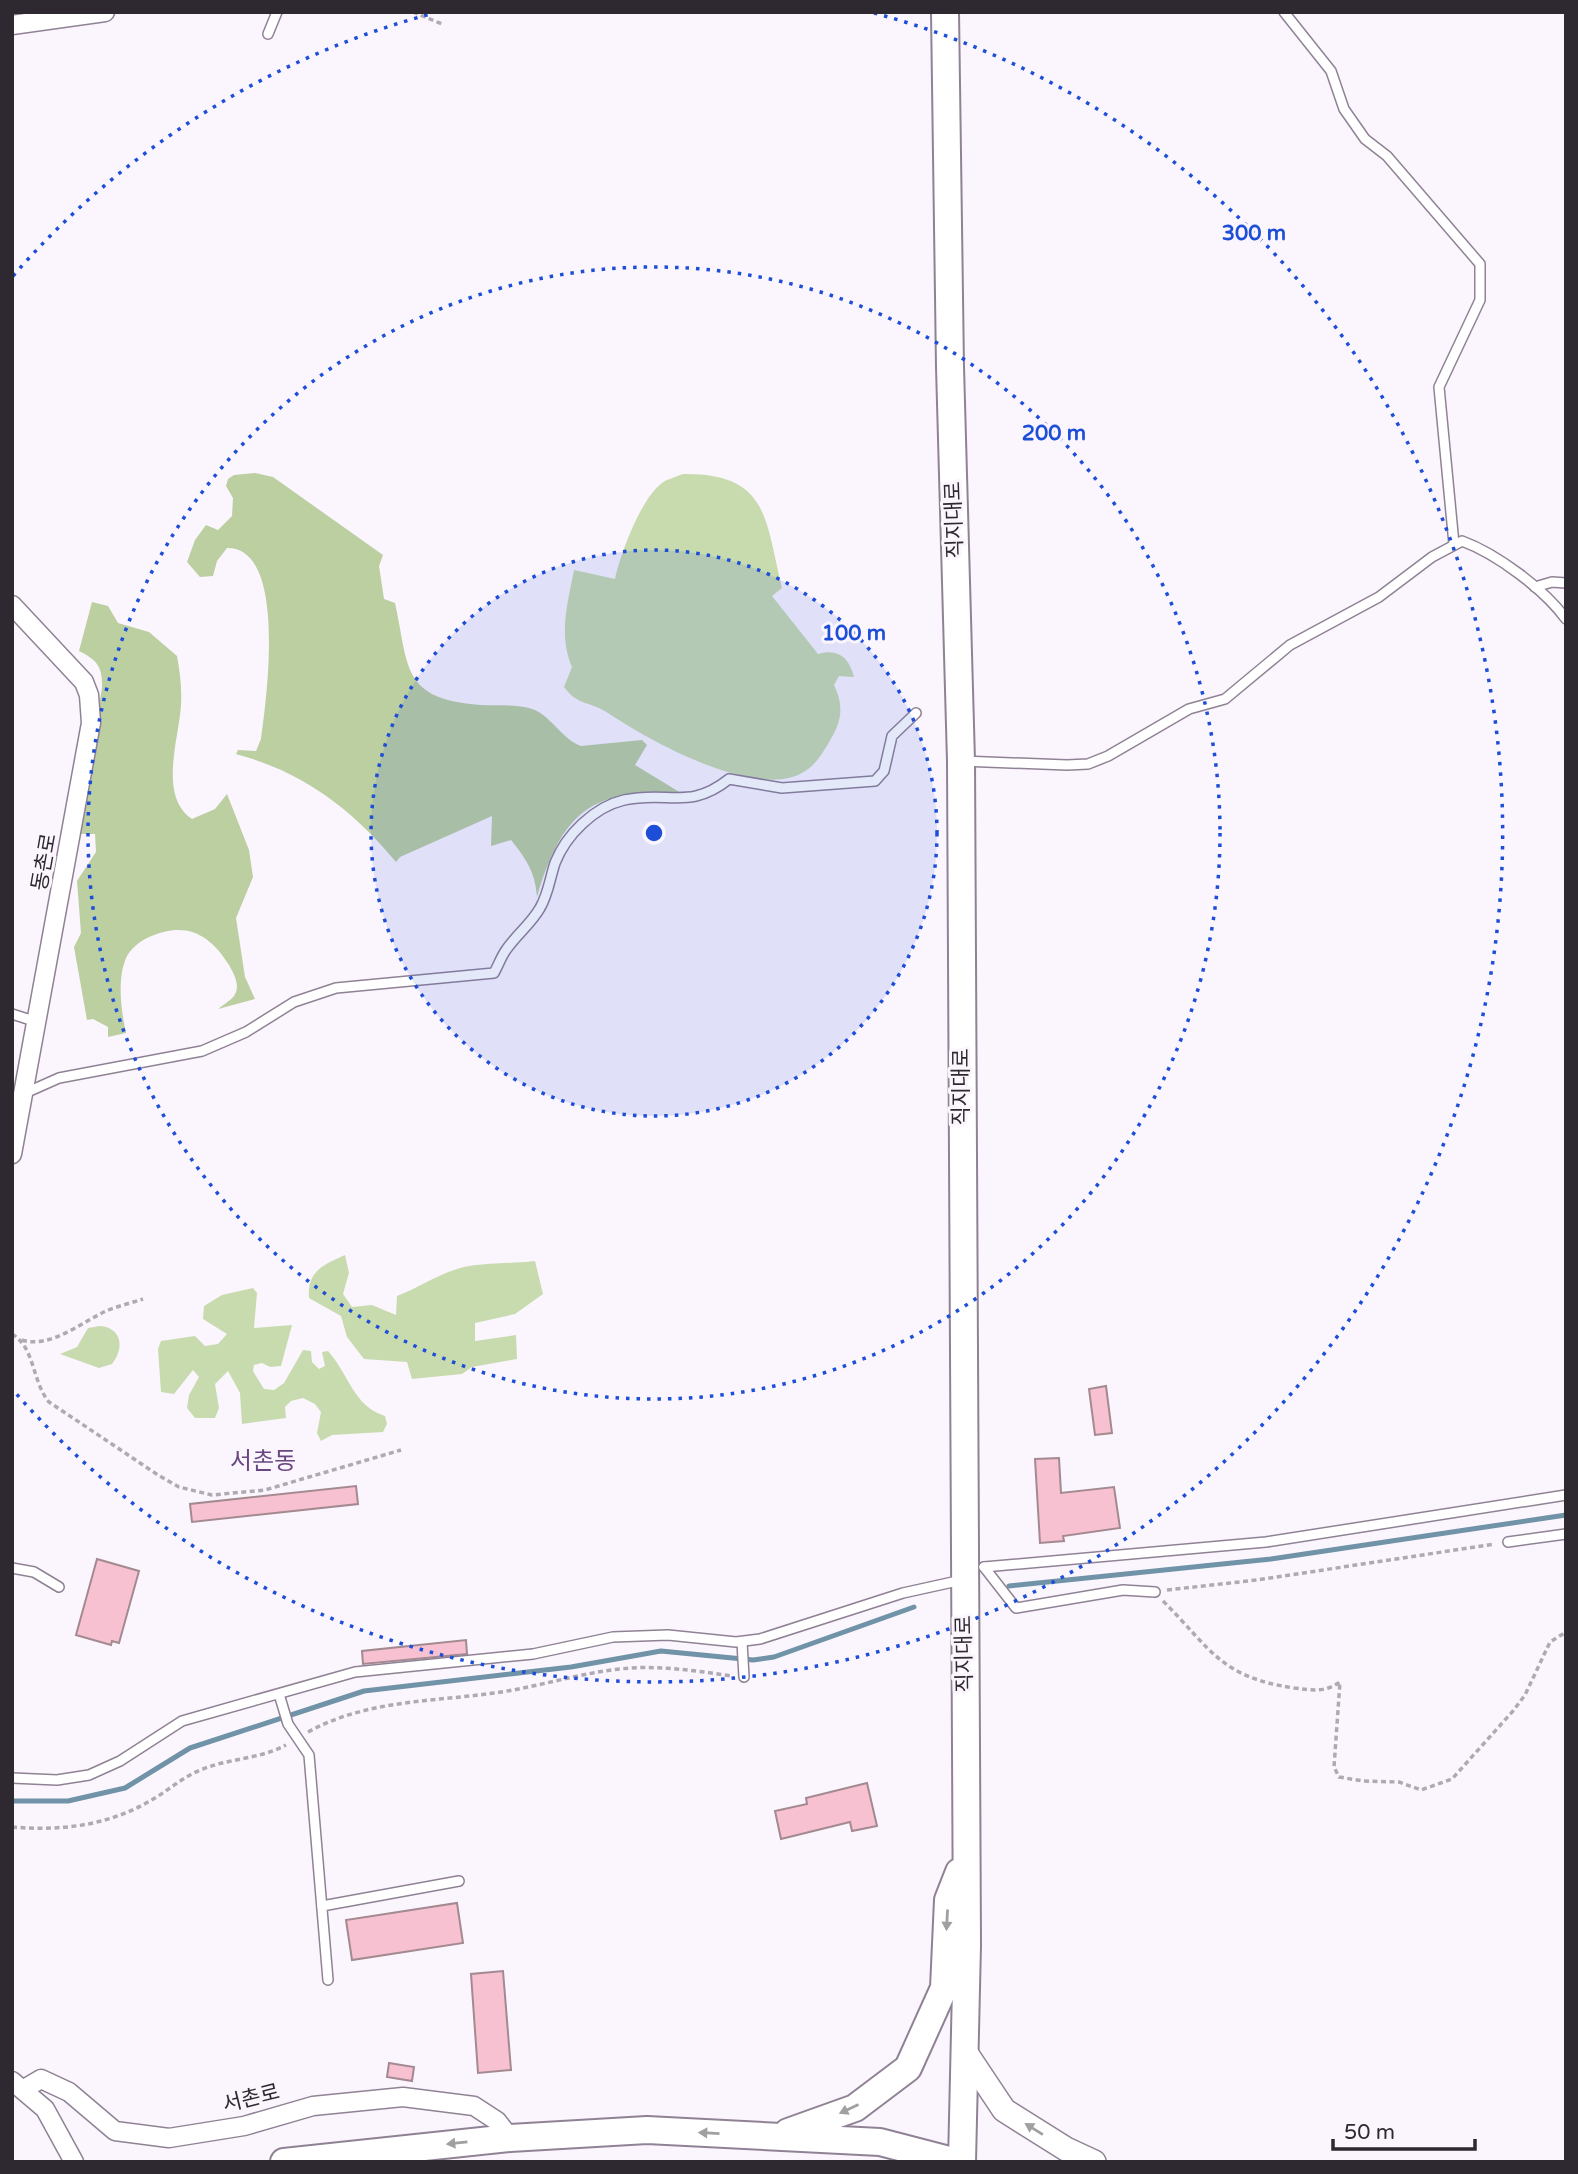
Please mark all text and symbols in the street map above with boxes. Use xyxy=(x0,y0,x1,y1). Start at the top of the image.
text: 300 m xyxy=(1222,221,1286,246)
text: 200 m xyxy=(1022,421,1086,446)
street label: 직지대로 xyxy=(941,481,968,559)
text: 100 m xyxy=(822,621,886,646)
centre of rings xyxy=(642,821,666,845)
street label: 동촌로 xyxy=(27,831,62,893)
street label: 직지대로 xyxy=(949,1048,974,1126)
district label: 서촌동 xyxy=(230,1447,296,1476)
street label: 직지대로 xyxy=(951,1615,978,1693)
one-way arrow xyxy=(942,1909,953,1931)
street label: 서촌로 xyxy=(220,2079,282,2118)
one-way arrow xyxy=(839,2103,859,2115)
scale bar xyxy=(1333,2108,1475,2152)
text: 50 m xyxy=(1344,2120,1395,2145)
one-way arrow xyxy=(1025,2123,1044,2136)
one-way arrow xyxy=(697,2127,719,2138)
one-way arrow xyxy=(446,2138,468,2149)

